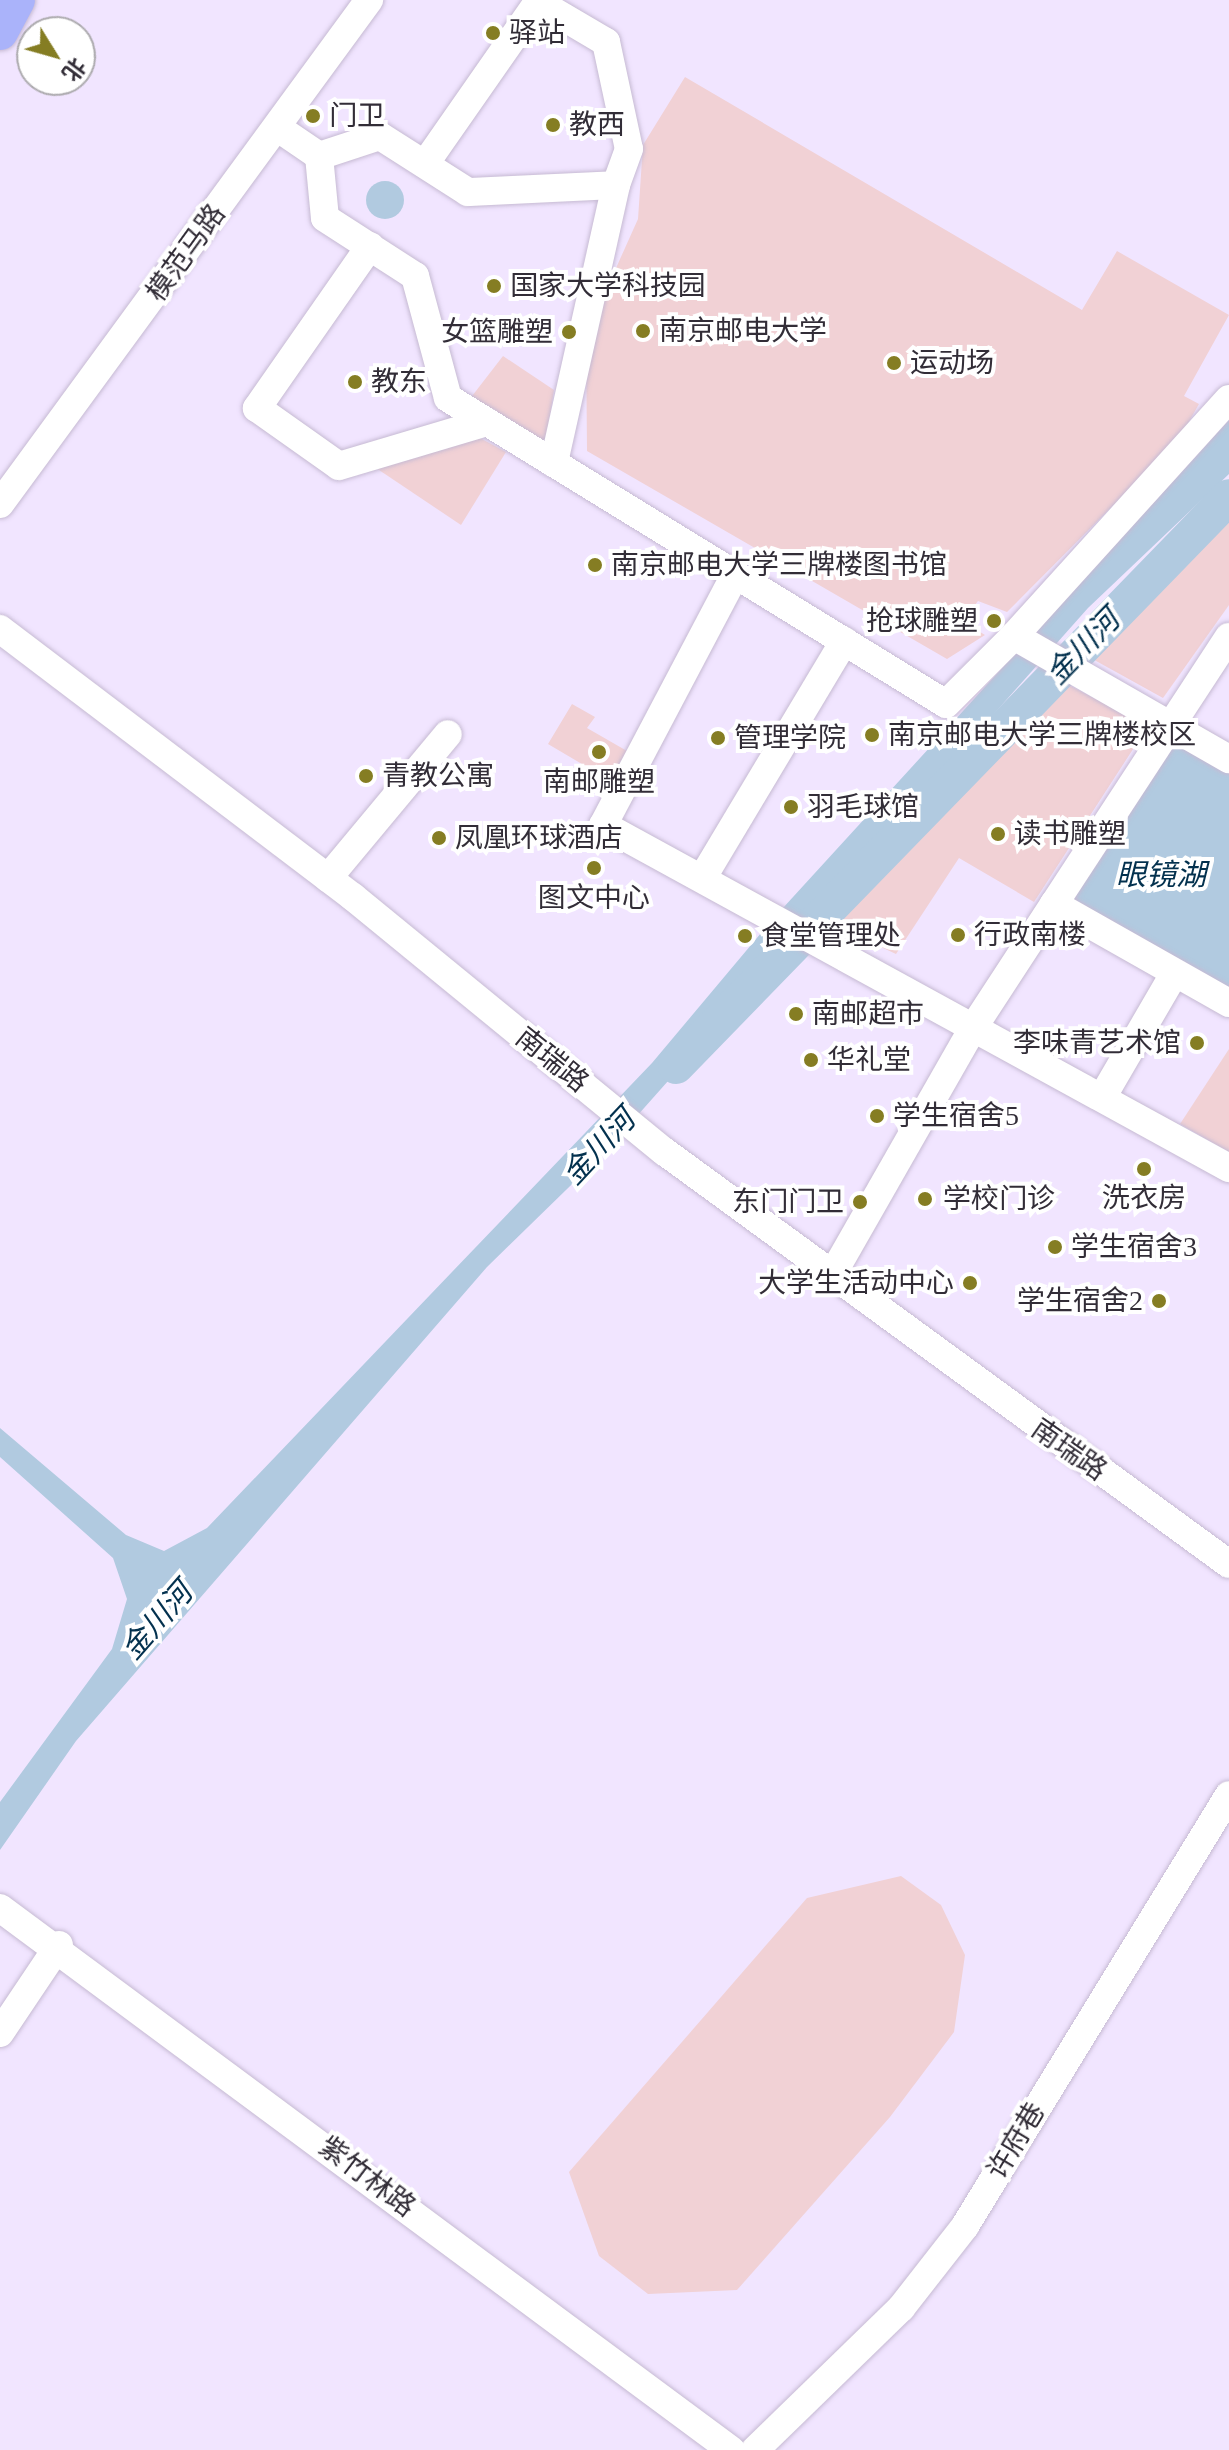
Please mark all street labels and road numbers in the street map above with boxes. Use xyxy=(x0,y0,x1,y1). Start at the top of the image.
street label: 模范马路 xyxy=(139,198,233,308)
street label: 南瑞路 xyxy=(509,1021,595,1099)
street label: 南瑞路 xyxy=(1025,1412,1113,1488)
street label: 许府巷 xyxy=(980,2096,1052,2186)
street label: 紫竹林路 xyxy=(312,2130,422,2224)

